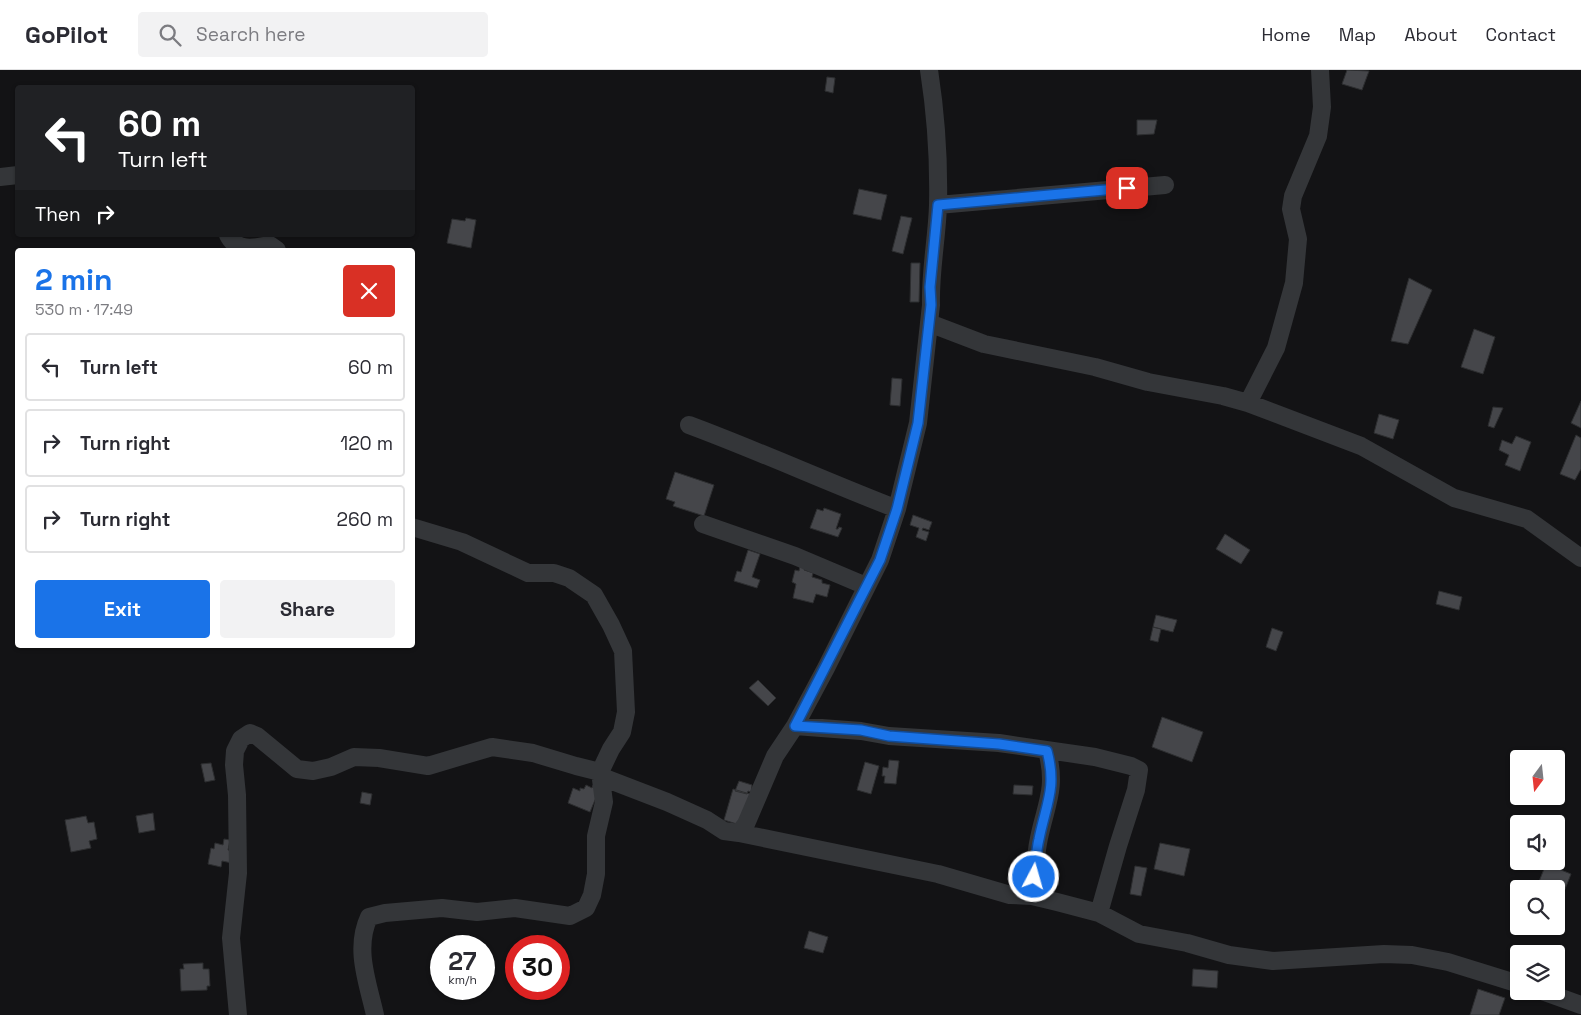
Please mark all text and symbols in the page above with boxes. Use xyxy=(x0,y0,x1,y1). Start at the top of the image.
search box xyxy=(138,12,488,57)
text: GoPilot xyxy=(25,19,108,50)
icon: search xyxy=(156,21,184,49)
text: Search here xyxy=(196,22,306,47)
text: Home xyxy=(1262,23,1311,46)
text: Map xyxy=(1339,23,1376,46)
text: About xyxy=(1404,23,1458,46)
text: Contact xyxy=(1486,23,1556,46)
text: 60 m xyxy=(118,102,201,146)
icon: left xyxy=(35,105,100,170)
text: Turn left xyxy=(118,145,208,173)
pin xyxy=(1106,167,1148,209)
icon: arrive xyxy=(1113,174,1141,202)
icon: right xyxy=(91,200,119,228)
text: Then xyxy=(35,202,81,227)
text: 2 min xyxy=(35,260,113,299)
button: close xyxy=(343,265,395,317)
text: 530 m · 17:49 xyxy=(35,299,133,320)
icon: left xyxy=(37,353,65,381)
text: Turn left xyxy=(80,355,158,380)
text: 60 m xyxy=(348,355,393,380)
icon: right xyxy=(37,429,65,457)
text: Turn right xyxy=(80,431,170,456)
text: 120 m xyxy=(340,431,393,456)
icon: right xyxy=(37,505,65,533)
text: Turn right xyxy=(80,507,170,532)
text: 260 m xyxy=(337,507,393,532)
button: Exit xyxy=(35,580,210,638)
button: Share xyxy=(220,580,395,638)
north arrow xyxy=(1510,750,1565,805)
map controls xyxy=(1510,750,1565,1000)
button: sound xyxy=(1510,815,1565,870)
position arrow xyxy=(1007,850,1059,902)
button: search xyxy=(1510,880,1565,935)
speed limit sign: 30 xyxy=(505,935,570,1000)
text: 27 xyxy=(448,945,477,977)
button: layers xyxy=(1510,945,1565,1000)
text: km/h xyxy=(448,972,477,988)

